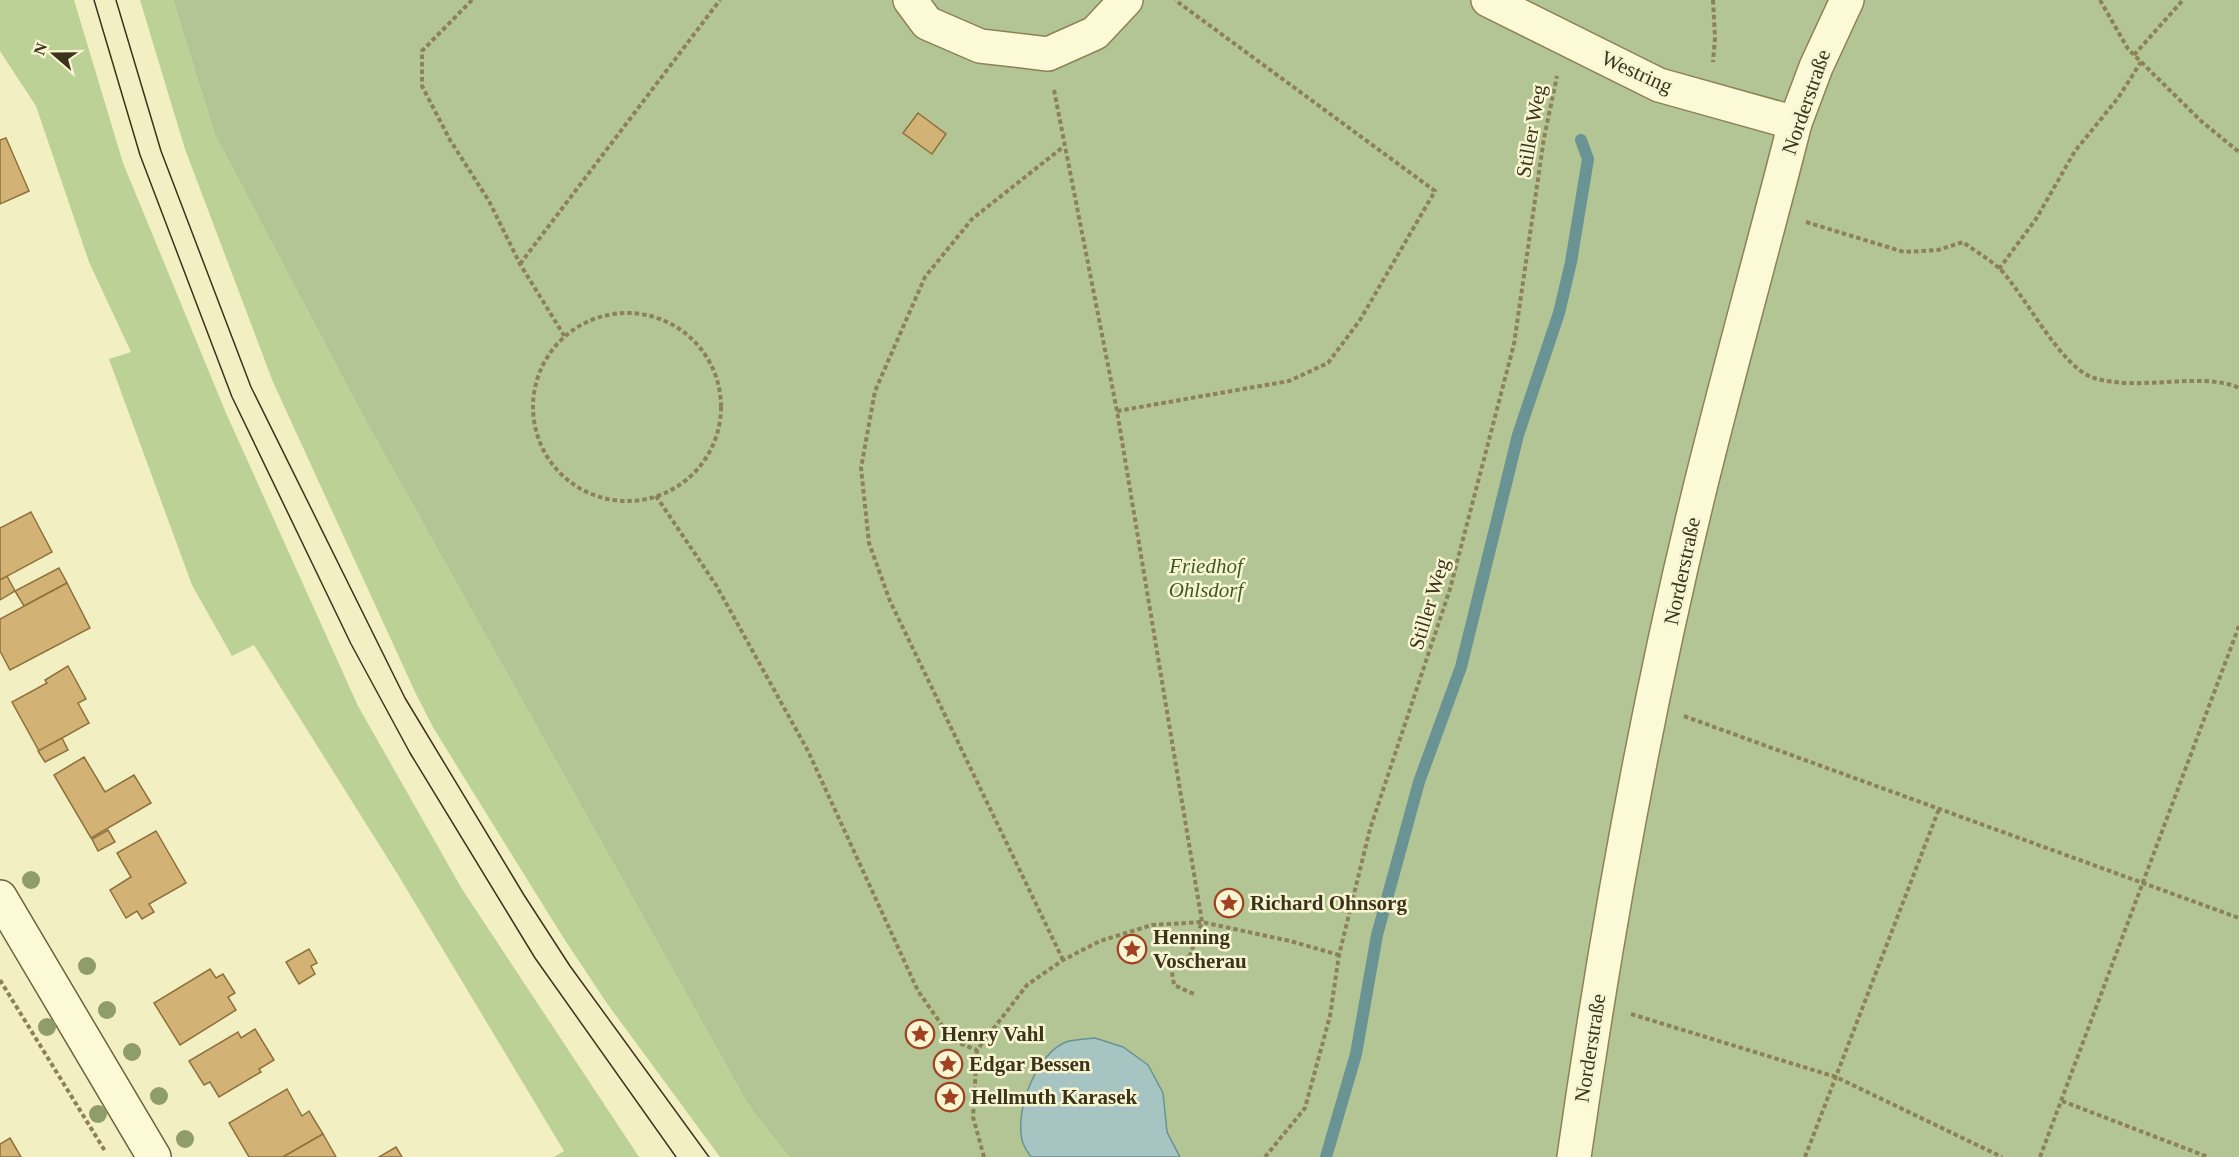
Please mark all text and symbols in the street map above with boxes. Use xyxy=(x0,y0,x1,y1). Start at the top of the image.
north arrow xyxy=(24,24,84,84)
text: N xyxy=(30,40,50,57)
street label: Westring xyxy=(1598,46,1677,98)
street label: Norderstraße xyxy=(1777,46,1835,158)
street label: Stiller Weg xyxy=(1511,82,1551,179)
street label: Norderstraße xyxy=(1659,515,1705,627)
park label: Friedhof Ohlsdorf xyxy=(1168,554,1247,602)
street label: Stiller Weg xyxy=(1404,555,1454,653)
place icon: Richard Ohnsorg xyxy=(1213,887,1245,919)
place label: Richard Ohnsorg xyxy=(1250,891,1407,915)
place label: Henning Voscherau xyxy=(1153,925,1247,973)
place icon: Henning Voscherau xyxy=(1116,933,1148,965)
street label: Norderstraße xyxy=(1570,992,1610,1104)
place icon: Henry Vahl xyxy=(904,1018,936,1050)
place label: Henry Vahl xyxy=(941,1022,1044,1046)
place icon: Edgar Bessen xyxy=(932,1048,964,1080)
place label: Edgar Bessen xyxy=(969,1052,1091,1076)
place icon: Hellmuth Karasek xyxy=(934,1081,966,1113)
place label: Hellmuth Karasek xyxy=(971,1085,1138,1109)

